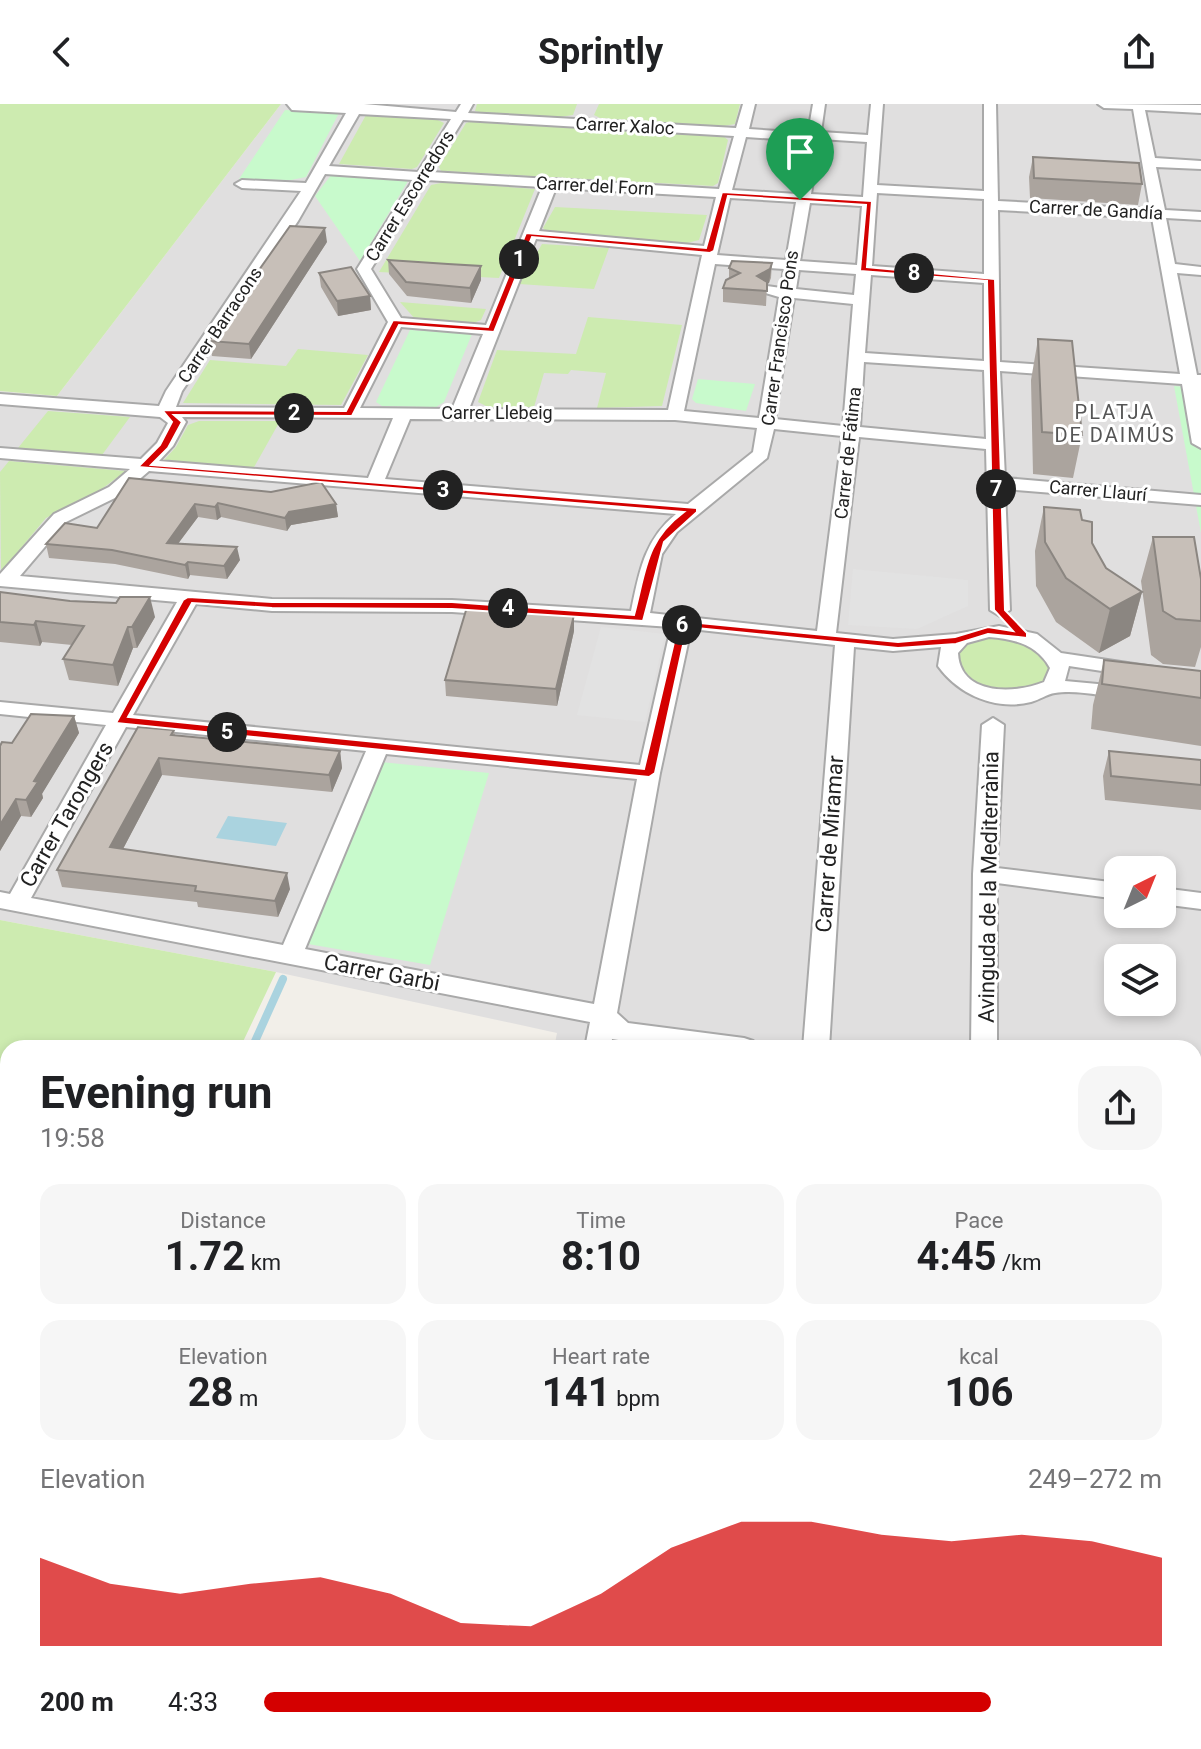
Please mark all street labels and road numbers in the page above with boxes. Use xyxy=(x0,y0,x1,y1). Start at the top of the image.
street label: Carrer Xaloc xyxy=(575,112,675,139)
street label: Carrer Escorredors xyxy=(361,126,458,265)
street label: Carrer del Forn xyxy=(535,172,655,199)
street label: Carrer de Gandía xyxy=(1028,196,1164,223)
street label: Carrer Francisco Pons xyxy=(757,249,802,427)
street label: Carrer Barracons xyxy=(173,263,266,387)
street label: Carrer de Fátima xyxy=(830,386,865,520)
street label: Carrer Llebeig xyxy=(441,402,553,423)
street label: Carrer Llaurí xyxy=(1048,476,1148,505)
street label: Carrer Tarongers xyxy=(15,737,118,891)
street label: Avinguda de la Mediterrània xyxy=(974,751,1003,1023)
street label: Carrer de Miramar xyxy=(811,754,848,933)
street label: Carrer Garbi xyxy=(322,949,442,996)

